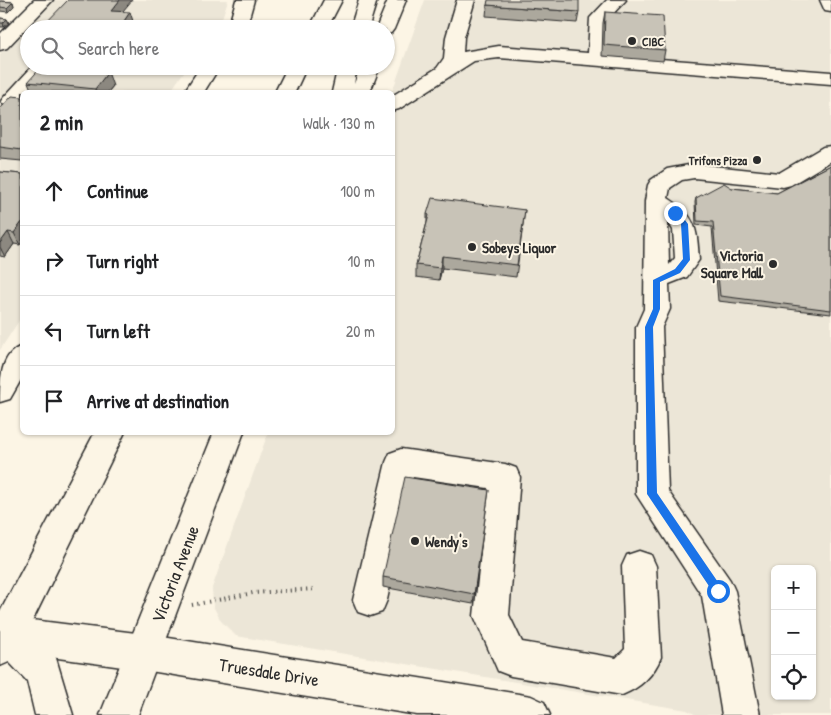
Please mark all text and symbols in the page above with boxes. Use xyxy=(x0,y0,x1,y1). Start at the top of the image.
search box xyxy=(20,20,395,75)
place label: CIBC xyxy=(642,33,664,50)
icon: search xyxy=(38,34,66,62)
text: Search here xyxy=(78,35,159,61)
marker: CIBC xyxy=(626,35,638,47)
text: 2 min xyxy=(40,108,83,137)
text: Walk · 130 m xyxy=(303,112,375,134)
place label: Trifons Pizza xyxy=(688,152,747,169)
marker: Trifons Pizza xyxy=(751,154,763,166)
icon: ahead xyxy=(40,177,68,205)
text: Continue xyxy=(87,178,148,204)
text: 100 m xyxy=(340,180,375,202)
route end xyxy=(664,202,687,225)
place label: Sobeys Liquor xyxy=(482,237,557,259)
marker: Sobeys Liquor xyxy=(466,241,478,253)
place label: Victoria Square Mall xyxy=(701,245,764,284)
icon: right xyxy=(40,247,68,275)
text: Turn right xyxy=(87,248,158,274)
text: 10 m xyxy=(347,250,375,272)
marker: Victoria Square Mall xyxy=(767,258,779,270)
icon: left xyxy=(40,317,68,345)
text: Turn left xyxy=(87,318,150,344)
text: 20 m xyxy=(346,320,375,342)
icon: arrive xyxy=(40,387,68,415)
text: Arrive at destination xyxy=(87,388,229,414)
street label: Victoria Avenue xyxy=(145,522,205,626)
place label: Wendy's xyxy=(425,531,468,553)
marker: Wendy's xyxy=(409,535,421,547)
map controls xyxy=(771,565,816,700)
button: + xyxy=(771,565,816,610)
route start xyxy=(707,580,730,603)
button: − xyxy=(771,610,816,655)
street label: Truesdale Drive xyxy=(217,652,321,692)
button: locate xyxy=(771,655,816,700)

